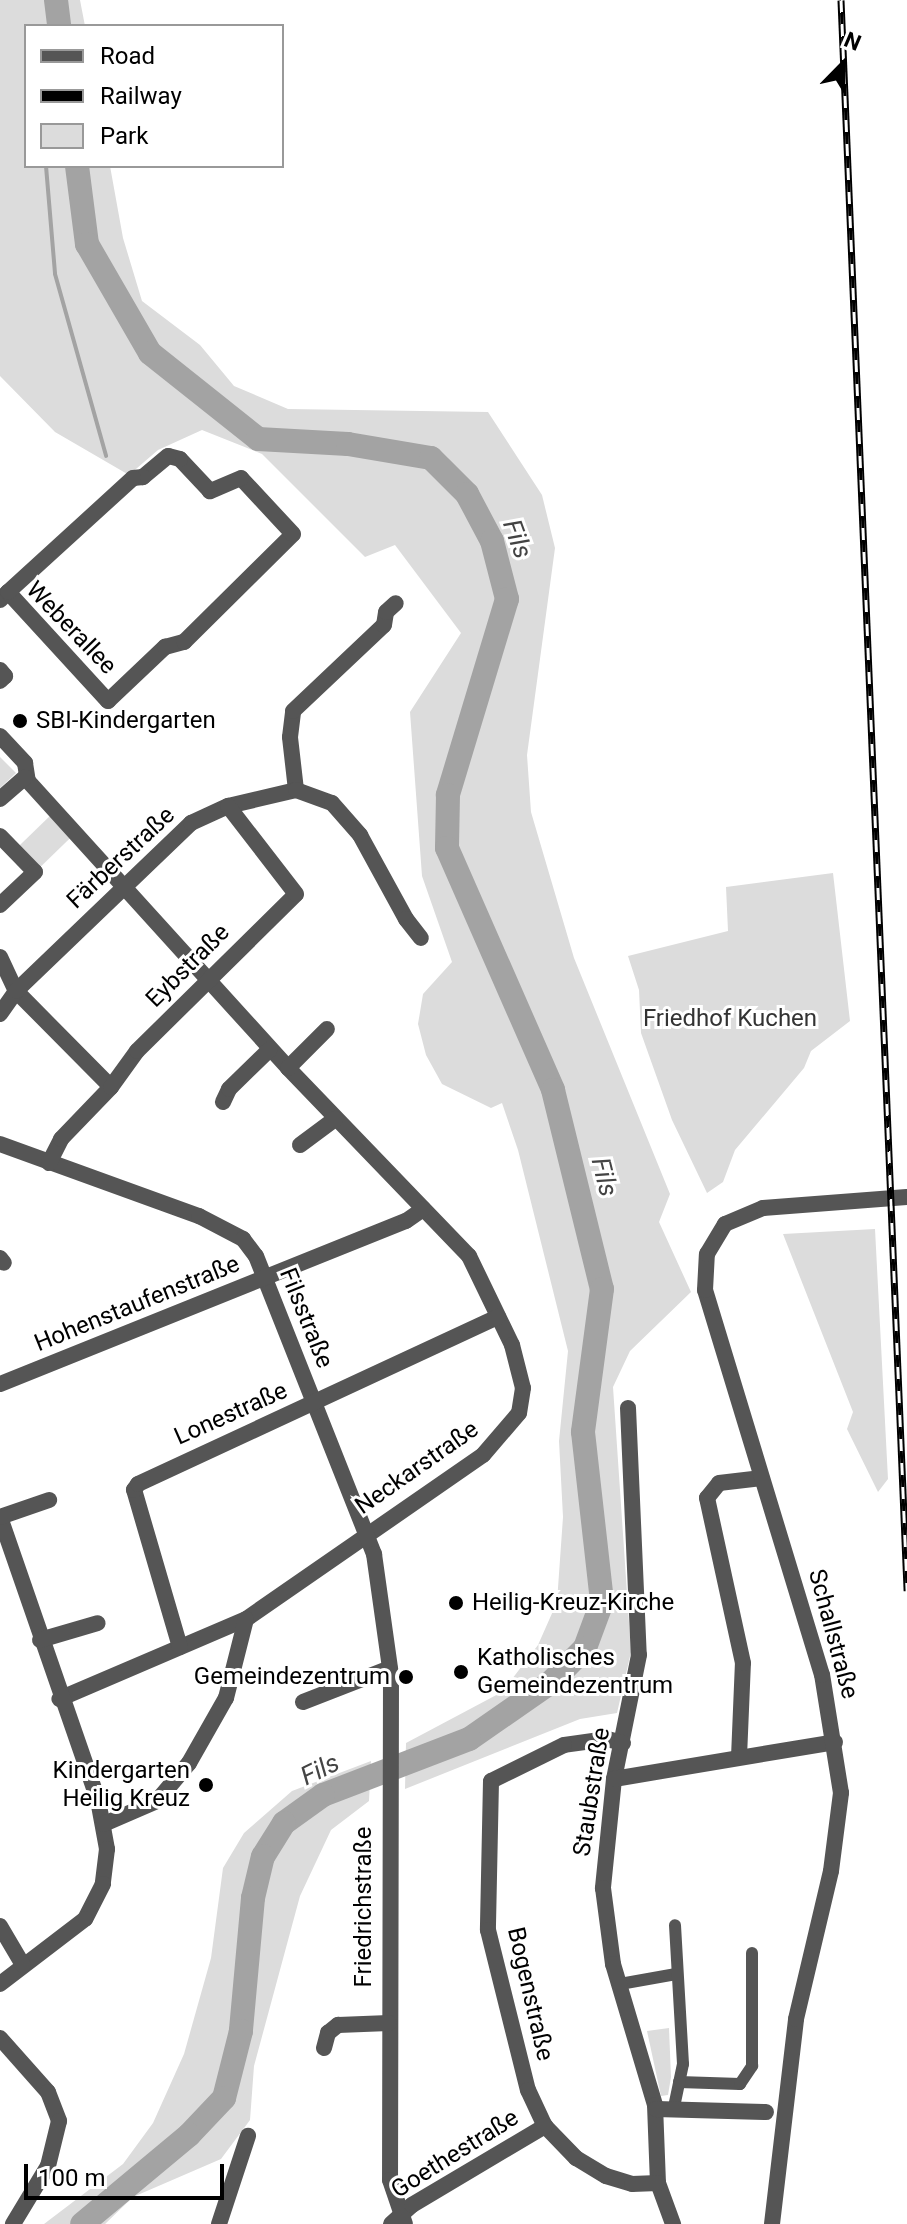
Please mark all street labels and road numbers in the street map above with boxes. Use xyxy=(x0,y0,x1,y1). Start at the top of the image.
street label: Weberallee xyxy=(20,576,122,680)
street label: Färberstraße xyxy=(61,801,181,915)
street label: Eybstraße xyxy=(140,918,236,1014)
street label: Hohenstaufenstraße xyxy=(30,1250,244,1358)
street label: Filsstraße xyxy=(273,1264,339,1372)
street label: Lonestraße xyxy=(170,1376,292,1452)
street label: Neckarstraße xyxy=(350,1415,484,1521)
street label: Schallstraße xyxy=(802,1566,864,1702)
street label: Staubstraße xyxy=(568,1726,616,1858)
street label: Friedrichstraße xyxy=(350,1827,378,1987)
street label: Bogenstraße xyxy=(501,1924,559,2064)
street label: Goethestraße xyxy=(386,2103,524,2205)

